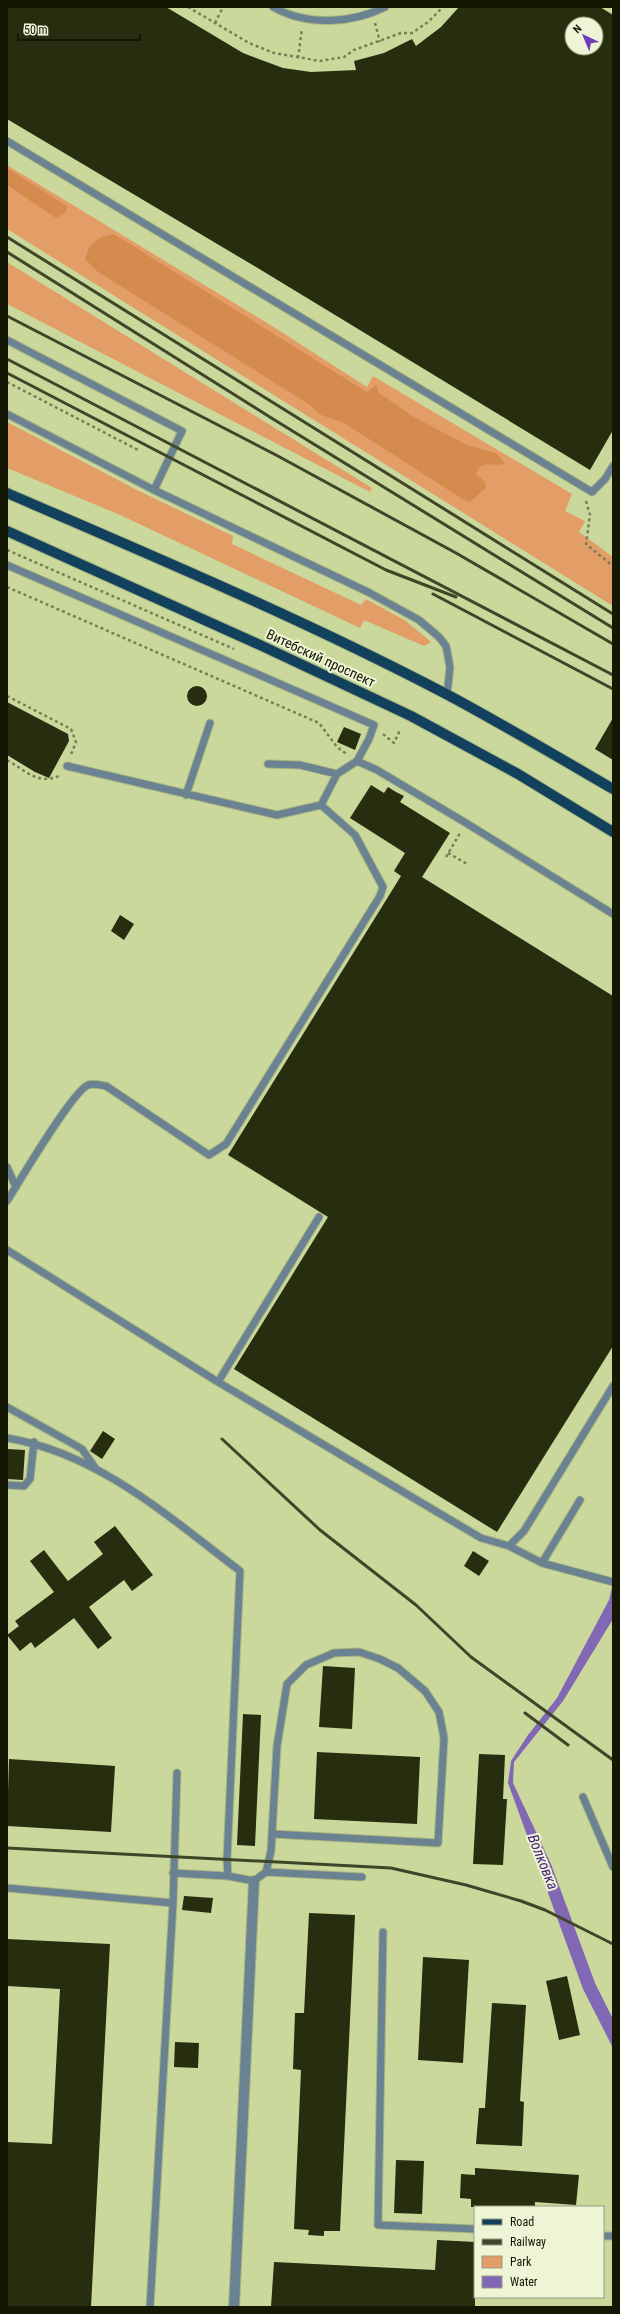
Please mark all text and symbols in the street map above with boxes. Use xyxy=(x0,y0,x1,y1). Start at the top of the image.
scale bar xyxy=(18,16,140,42)
north arrow xyxy=(564,16,604,56)
text: N xyxy=(570,22,585,36)
text: 50 m xyxy=(24,23,48,37)
street label: Витебский проспект xyxy=(264,626,378,690)
water label: Волковка xyxy=(524,1832,562,1892)
legend xyxy=(474,2206,604,2298)
text: Road xyxy=(510,2215,534,2229)
text: Railway xyxy=(510,2235,546,2249)
text: Park xyxy=(510,2255,532,2269)
text: Water xyxy=(510,2275,538,2289)

